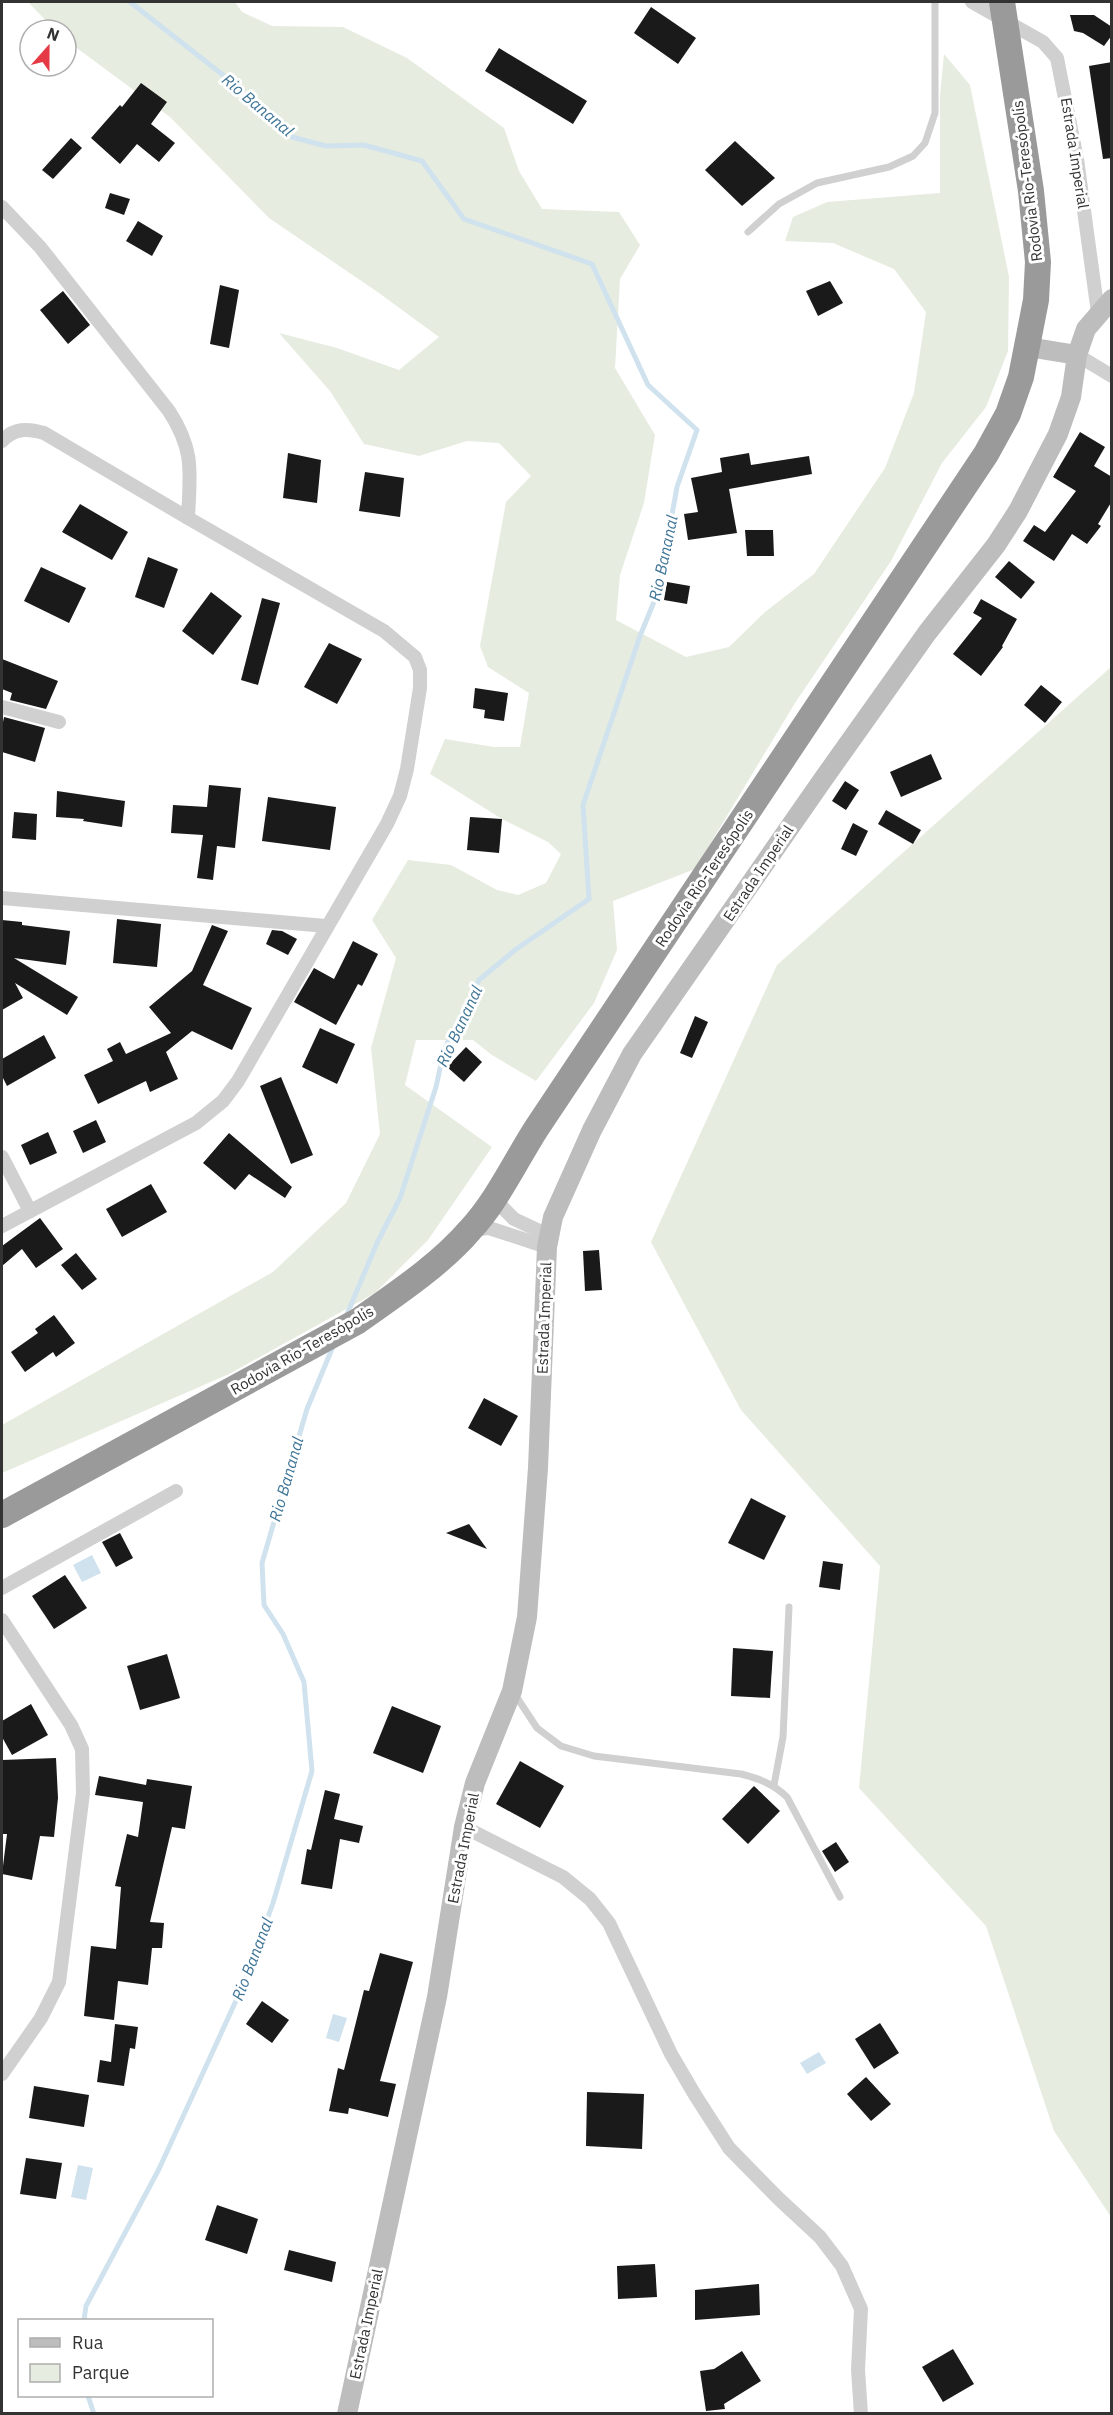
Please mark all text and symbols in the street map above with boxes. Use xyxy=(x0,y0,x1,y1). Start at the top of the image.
north arrow xyxy=(18,18,78,78)
text: N xyxy=(44,23,62,45)
water label: Rio Bananal xyxy=(218,69,298,141)
street label: Estrada Imperial xyxy=(1057,96,1093,210)
street label: Rodovia Rio-Teresópolis xyxy=(1008,99,1046,263)
water label: Rio Bananal xyxy=(644,513,682,603)
street label: Rodovia Rio-Teresópolis xyxy=(651,806,757,950)
street label: Estrada Imperial xyxy=(719,821,797,925)
water label: Rio Bananal xyxy=(432,982,487,1070)
street label: Estrada Imperial xyxy=(533,1262,555,1374)
street label: Rodovia Rio-Teresópolis xyxy=(227,1301,377,1399)
water label: Rio Bananal xyxy=(264,1434,308,1524)
street label: Estrada Imperial xyxy=(443,1791,483,1905)
water label: Rio Bananal xyxy=(227,1914,277,2003)
street label: Estrada Imperial xyxy=(345,2267,387,2381)
legend xyxy=(18,2319,213,2397)
text: Rua xyxy=(72,2331,104,2354)
text: Parque xyxy=(72,2361,130,2384)

